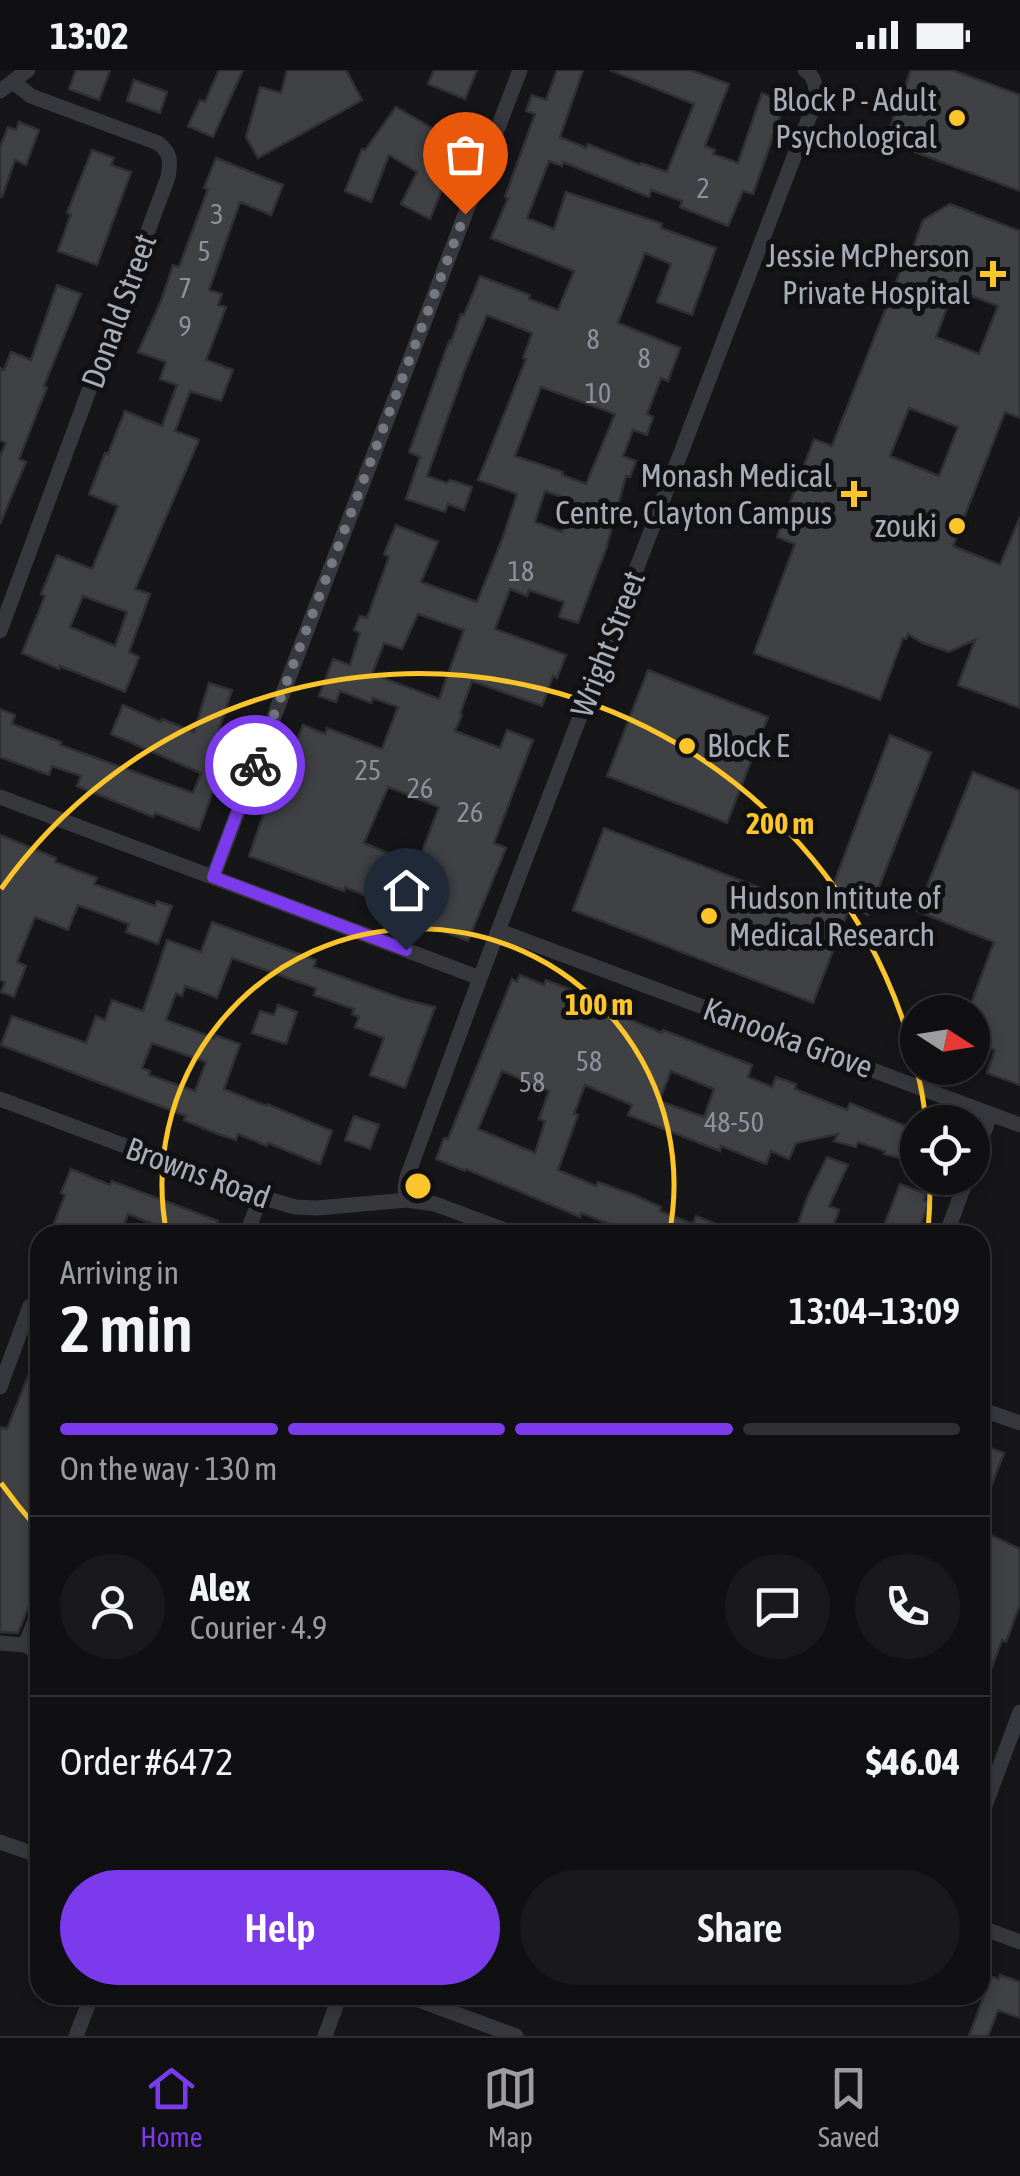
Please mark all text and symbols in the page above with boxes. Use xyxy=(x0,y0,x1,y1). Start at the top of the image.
text: 13:02 xyxy=(50,14,129,57)
place label: Block P - Adult Psychological xyxy=(772,81,938,155)
marker: Block P - Adult Psychological xyxy=(946,107,968,129)
pin xyxy=(423,112,508,215)
icon: bag xyxy=(438,127,493,182)
house number: 2 xyxy=(696,172,710,204)
house number: 3 xyxy=(210,198,224,230)
street label: Donald Street xyxy=(74,229,163,393)
house number: 5 xyxy=(197,235,211,267)
place label: Jessie McPherson Private Hospital xyxy=(766,237,971,311)
marker: Jessie McPherson Private Hospital xyxy=(980,261,1006,287)
house number: 7 xyxy=(178,272,192,304)
house number: 9 xyxy=(178,310,192,342)
house number: 8 xyxy=(586,323,600,355)
house number: 8 xyxy=(637,342,651,374)
house number: 10 xyxy=(585,377,611,409)
place label: Monash Medical Centre, Clayton Campus xyxy=(555,457,833,531)
marker: Monash Medical Centre, Clayton Campus xyxy=(841,481,867,507)
place label: zouki xyxy=(875,507,937,544)
marker: zouki xyxy=(946,515,968,537)
house number: 18 xyxy=(508,555,534,587)
street label: Wright Street xyxy=(563,566,652,722)
courier xyxy=(205,715,305,815)
place label: Block E xyxy=(707,727,790,764)
marker: Block E xyxy=(676,735,698,757)
icon: bike xyxy=(228,738,283,793)
house number: 25 xyxy=(355,754,381,786)
house number: 26 xyxy=(407,772,433,804)
house number: 26 xyxy=(457,796,483,828)
text: 200 m xyxy=(746,806,814,840)
pin xyxy=(364,848,449,951)
icon: home xyxy=(379,863,434,918)
place label: Hudson Intitute of Medical Research xyxy=(729,879,941,953)
marker: Hudson Intitute of Medical Research xyxy=(698,905,720,927)
text: 100 m xyxy=(565,987,633,1021)
street label: Kanooka Grove xyxy=(698,990,878,1085)
north arrow xyxy=(900,995,990,1085)
map controls xyxy=(900,995,990,1195)
house number: 58 xyxy=(576,1045,602,1077)
house number: 58 xyxy=(519,1066,545,1098)
button: locate xyxy=(900,1105,990,1195)
house number: 48-50 xyxy=(704,1106,764,1138)
street label: Browns Road xyxy=(121,1129,275,1216)
centre of rings xyxy=(400,1168,436,1204)
text: Arriving in xyxy=(60,1254,179,1291)
text: 13:04–13:09 xyxy=(789,1289,960,1332)
text: 2 min xyxy=(60,1291,193,1366)
text: On the way · 130 m xyxy=(60,1450,277,1487)
button: person xyxy=(60,1554,165,1659)
button: chat xyxy=(725,1554,830,1659)
button: phone xyxy=(855,1554,960,1659)
text: Alex xyxy=(190,1566,251,1609)
text: Courier · 4.9 xyxy=(190,1609,327,1646)
text: Order #6472 xyxy=(60,1740,233,1783)
text: $46.04 xyxy=(866,1740,960,1783)
button: Help xyxy=(60,1870,500,1985)
button: Share xyxy=(520,1870,960,1985)
tab: Home xyxy=(140,2061,202,2153)
tab: Map xyxy=(483,2061,538,2153)
tab: Saved xyxy=(818,2061,880,2153)

